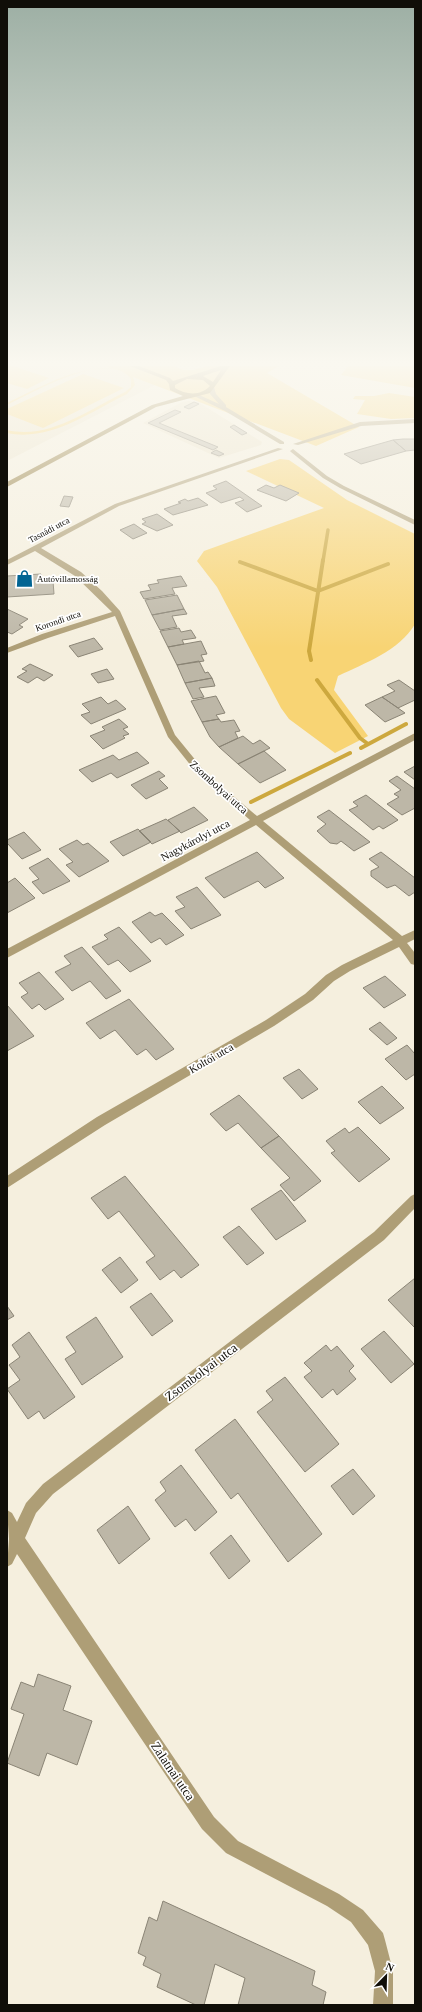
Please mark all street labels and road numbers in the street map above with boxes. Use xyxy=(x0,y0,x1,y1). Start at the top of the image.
street label: Tasnádi utca xyxy=(27,515,71,545)
street label: Korondi utca xyxy=(34,609,82,633)
street label: Zsombolyai utca xyxy=(188,758,250,816)
street label: Nagykárolyi utca xyxy=(159,817,231,863)
street label: Koltói utca xyxy=(187,1040,235,1075)
street label: Zsombolyai utca xyxy=(162,1340,240,1404)
street label: Zalatnai utca xyxy=(148,1739,198,1803)

